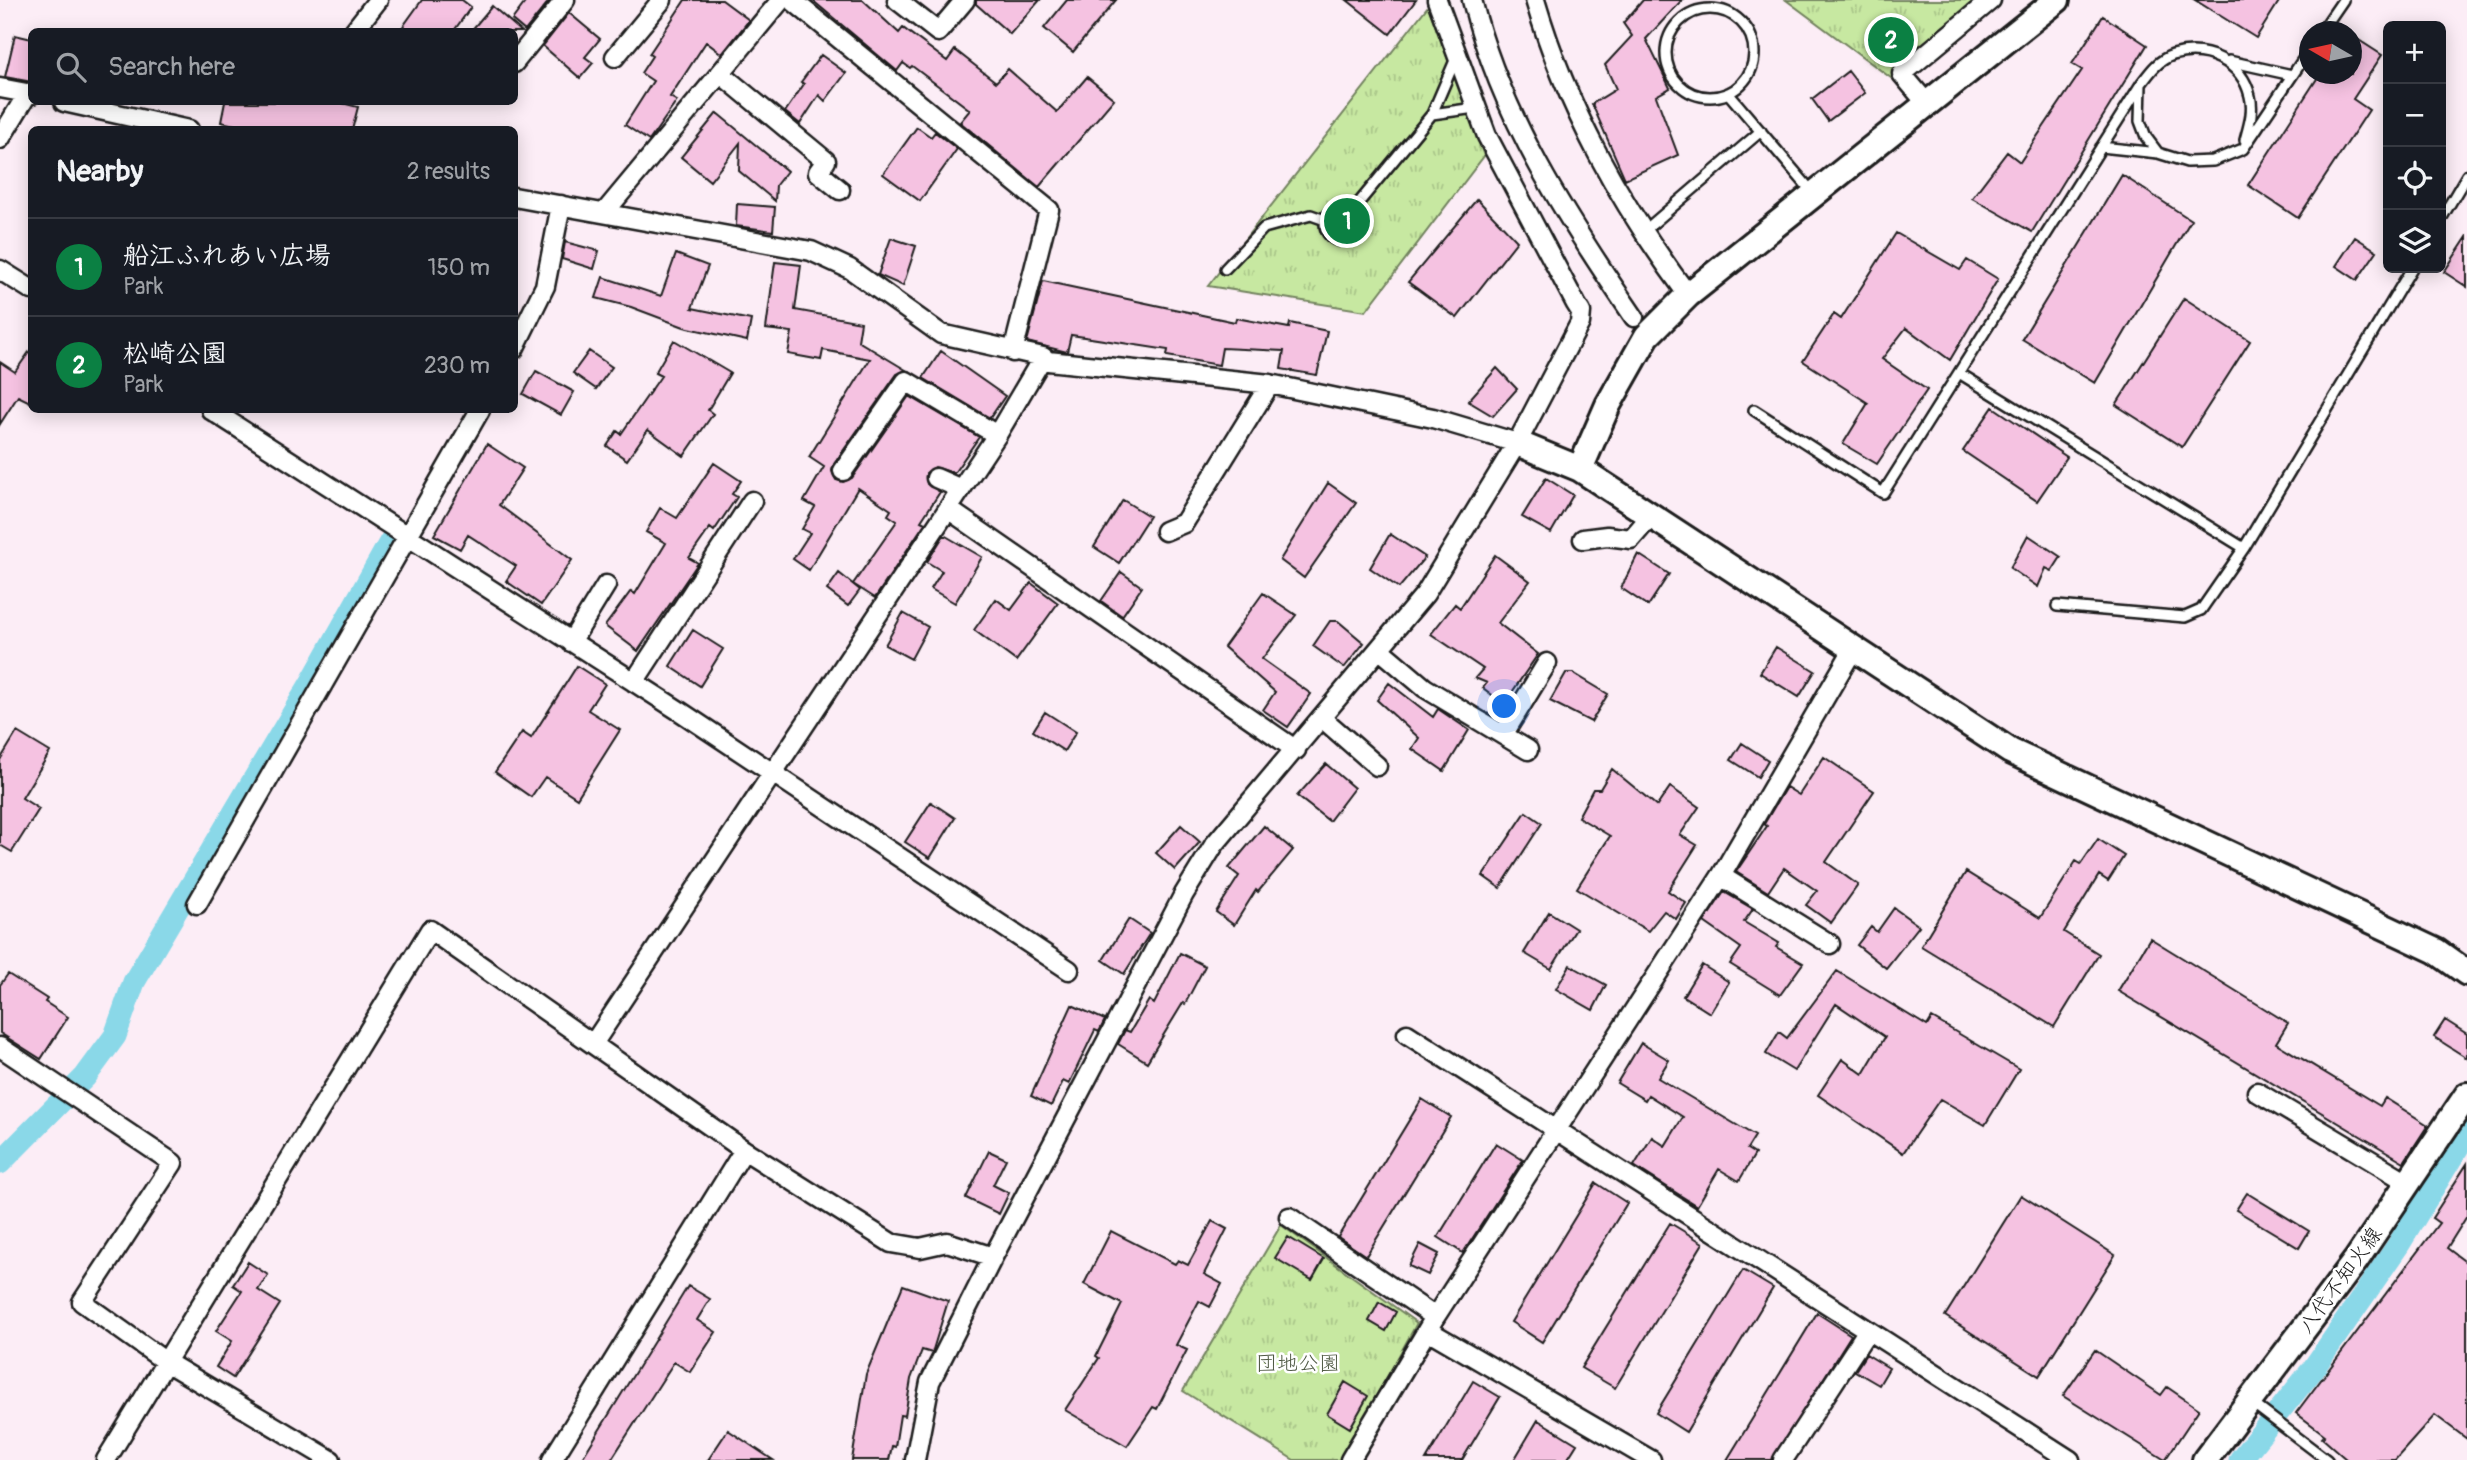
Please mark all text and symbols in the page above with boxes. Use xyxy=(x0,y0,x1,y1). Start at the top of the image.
pin: 2 xyxy=(1868,14,1914,66)
north arrow xyxy=(2299,21,2362,84)
map controls xyxy=(2383,21,2446,273)
button: + xyxy=(2383,21,2446,84)
search box xyxy=(28,28,518,105)
icon: search xyxy=(52,48,90,86)
text: Search here xyxy=(108,51,235,83)
button: − xyxy=(2383,84,2446,147)
button: locate xyxy=(2383,147,2446,210)
text: Nearby xyxy=(56,153,143,190)
text: 2 results xyxy=(407,157,490,186)
pin: 1 xyxy=(1324,195,1370,247)
button: layers xyxy=(2383,210,2446,273)
text: 船江ふれあい広場 xyxy=(123,240,331,272)
text: 1 xyxy=(75,253,84,282)
text: 150 m xyxy=(427,253,490,282)
text: Park xyxy=(123,272,163,301)
text: 松崎公園 xyxy=(123,338,227,370)
text: 2 xyxy=(73,351,85,380)
text: 230 m xyxy=(424,351,490,380)
text: Park xyxy=(123,370,163,399)
your location xyxy=(1487,689,1521,723)
street label: 八代不知火線 xyxy=(2292,1221,2388,1339)
park label: 団地公園 xyxy=(1256,1350,1340,1377)

